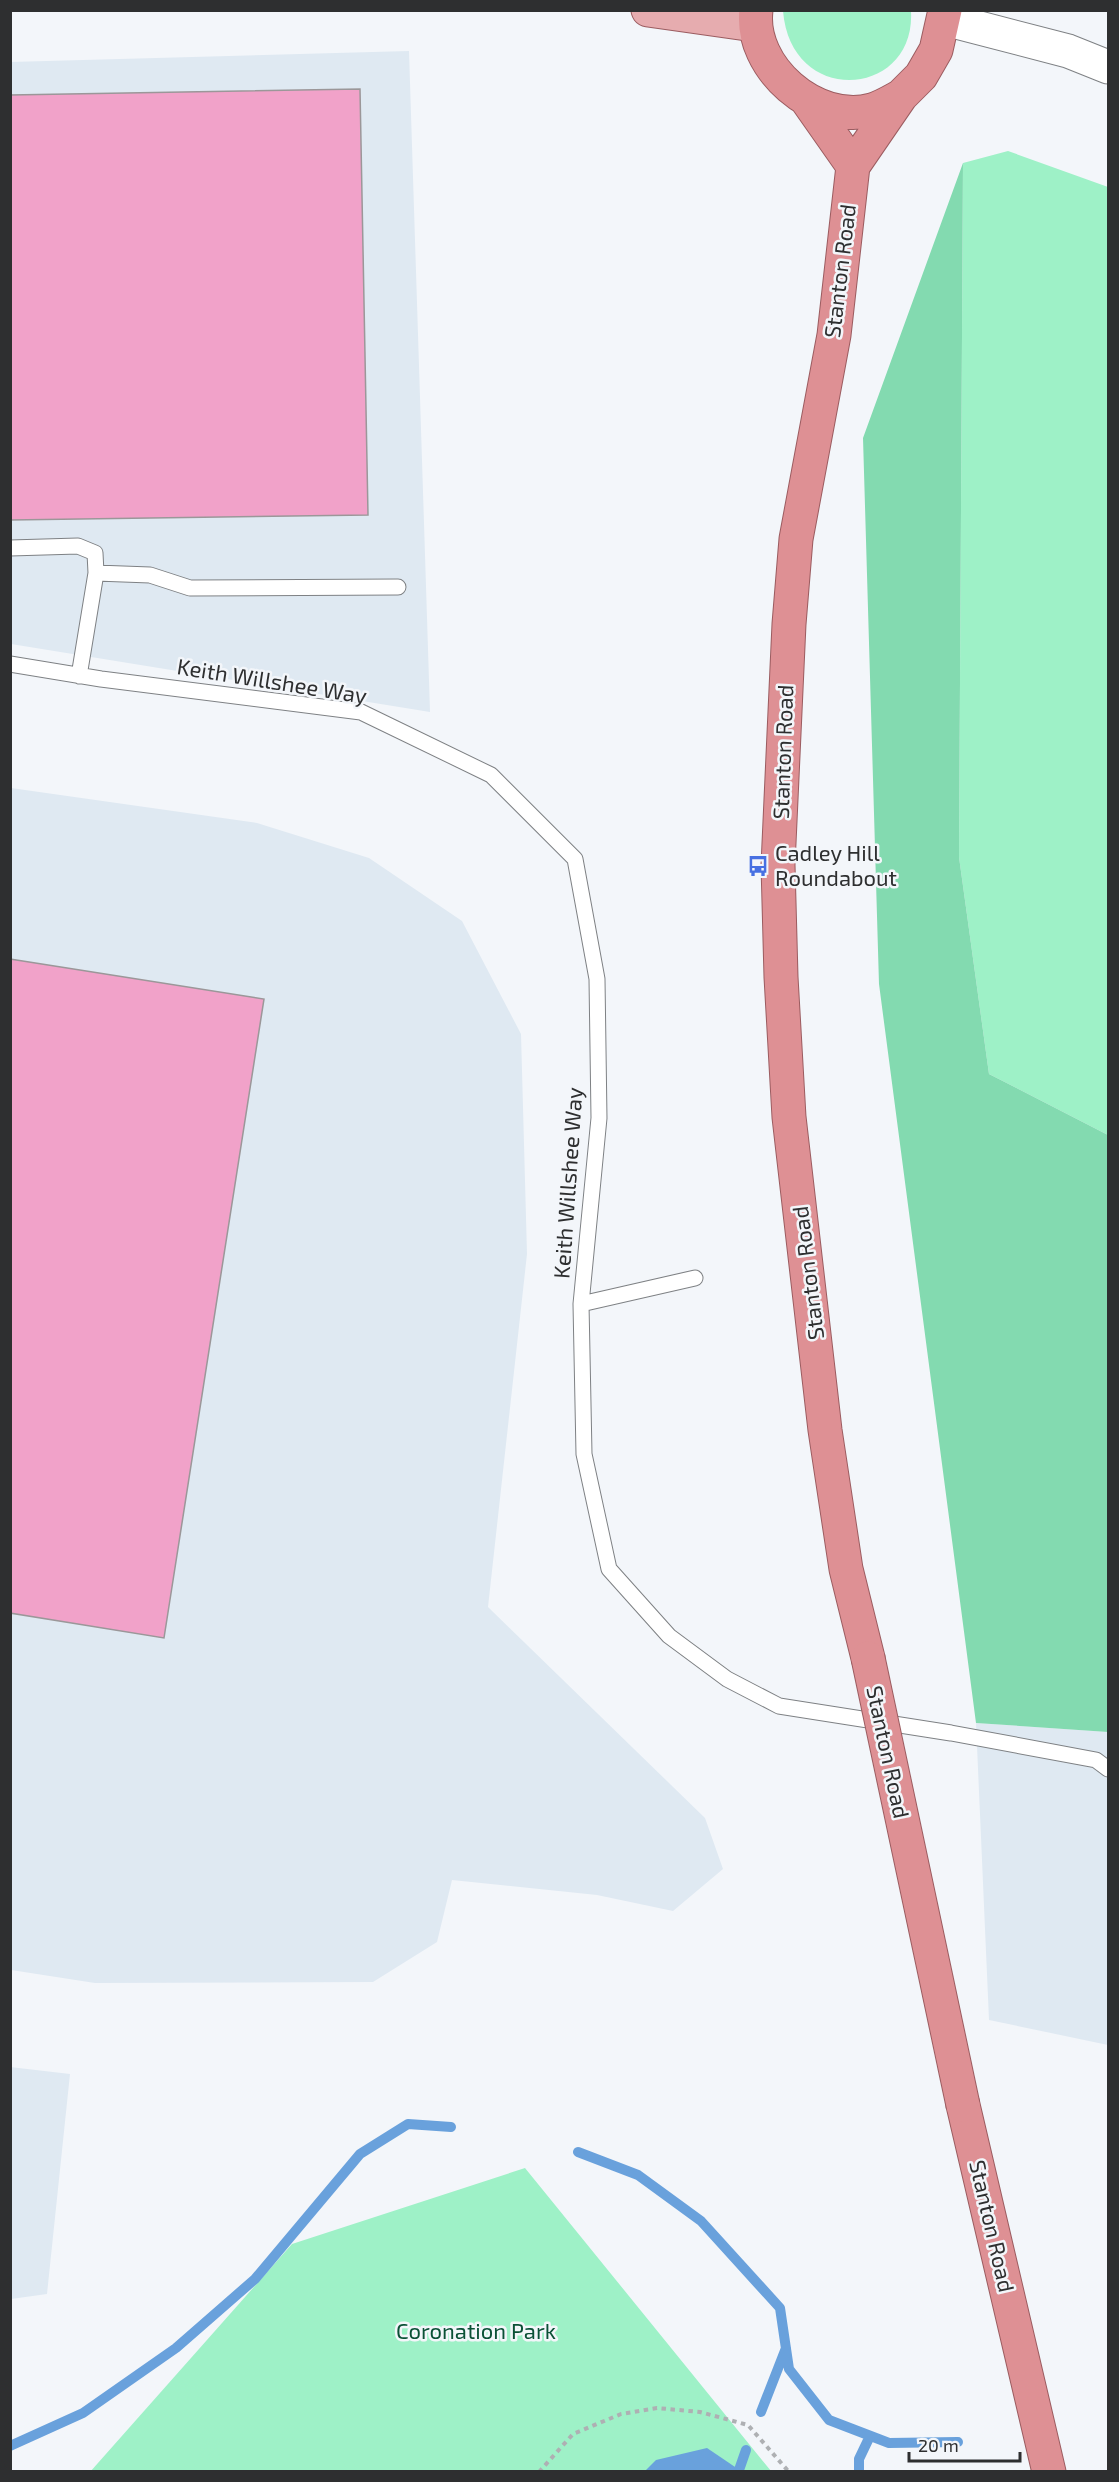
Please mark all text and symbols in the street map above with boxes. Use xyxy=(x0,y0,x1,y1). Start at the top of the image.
street label: Stanton Road xyxy=(818,202,860,339)
street label: Keith Willshee Way xyxy=(175,652,369,708)
street label: Stanton Road xyxy=(767,684,797,820)
place label: Cadley Hill Roundabout xyxy=(775,839,897,890)
bus stop icon: Cadley Hill Roundabout xyxy=(746,854,770,878)
street label: Keith Willshee Way xyxy=(547,1086,587,1279)
street label: Stanton Road xyxy=(786,1205,828,1342)
street label: Stanton Road xyxy=(862,1683,916,1820)
street label: Stanton Road xyxy=(965,2157,1021,2294)
park label: Coronation Park xyxy=(396,2317,556,2343)
scale bar xyxy=(909,2425,1020,2463)
text: 20 m xyxy=(918,2434,959,2456)

